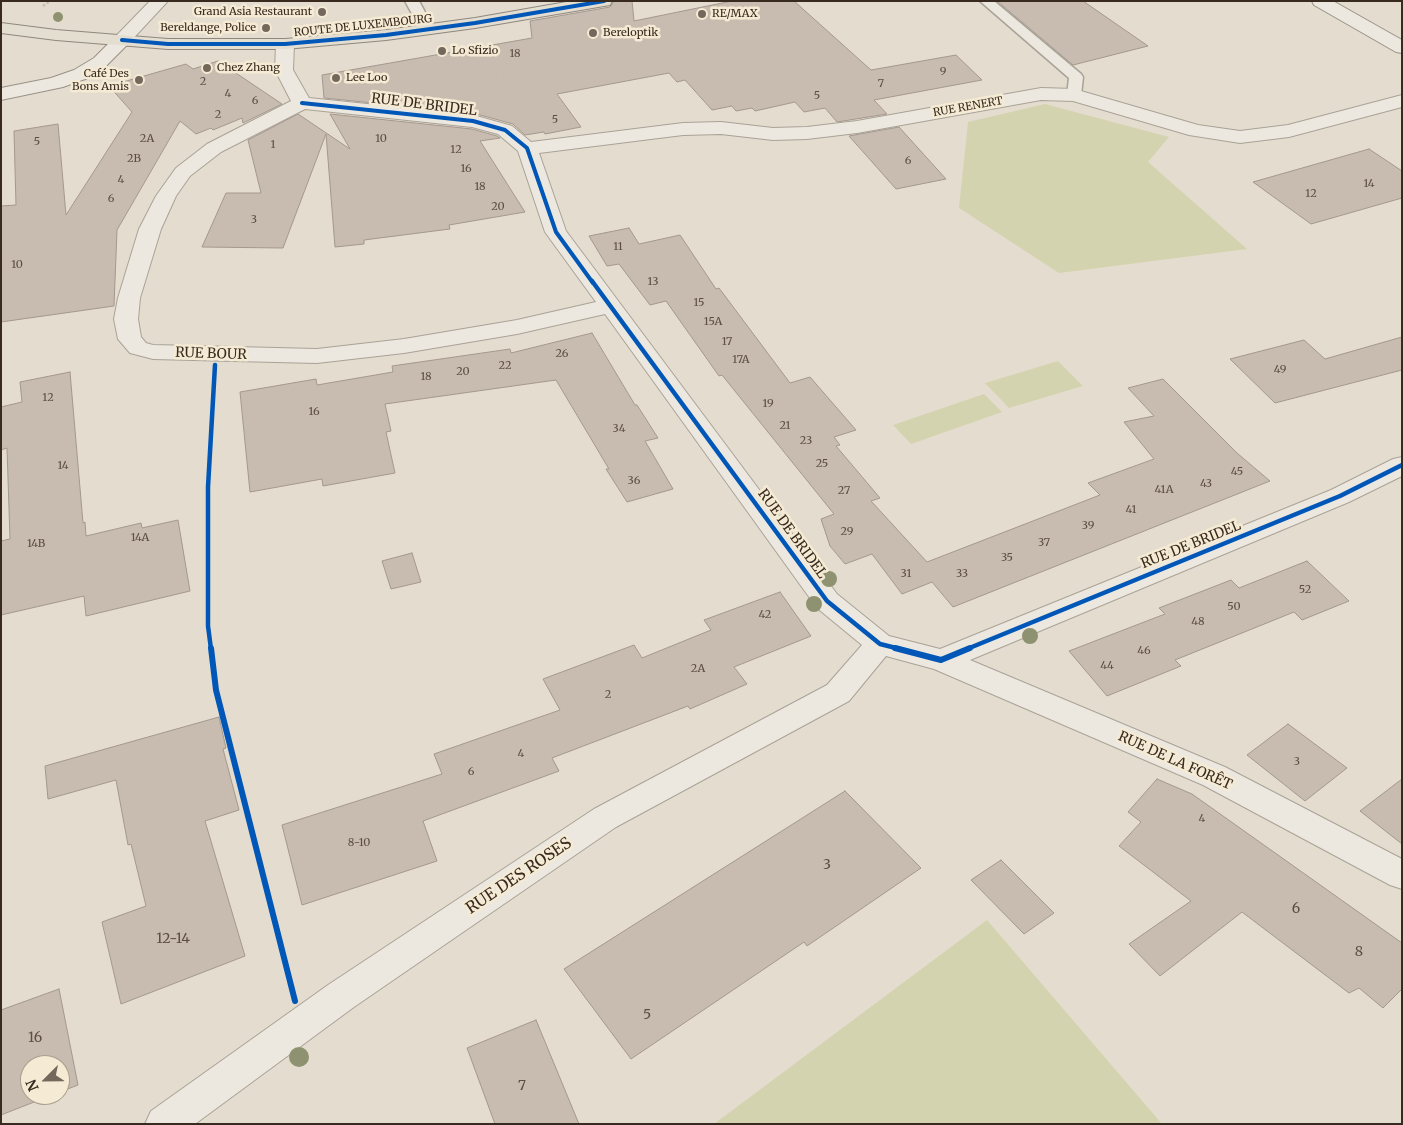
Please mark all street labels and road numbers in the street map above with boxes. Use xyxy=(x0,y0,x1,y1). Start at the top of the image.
street label: ROUTE DE LUXEMBOURG xyxy=(293,12,433,40)
street label: RUE DE BRIDEL xyxy=(370,90,478,120)
street label: RUE RENERT xyxy=(932,94,1004,120)
street label: RUE BOUR xyxy=(175,344,247,364)
street label: RUE DE BRIDEL xyxy=(754,486,830,582)
street label: RUE DE BRIDEL xyxy=(1139,517,1243,573)
street label: RUE DE LA FORÊT xyxy=(1115,728,1235,794)
street label: RUE DES ROSES xyxy=(463,834,575,918)

